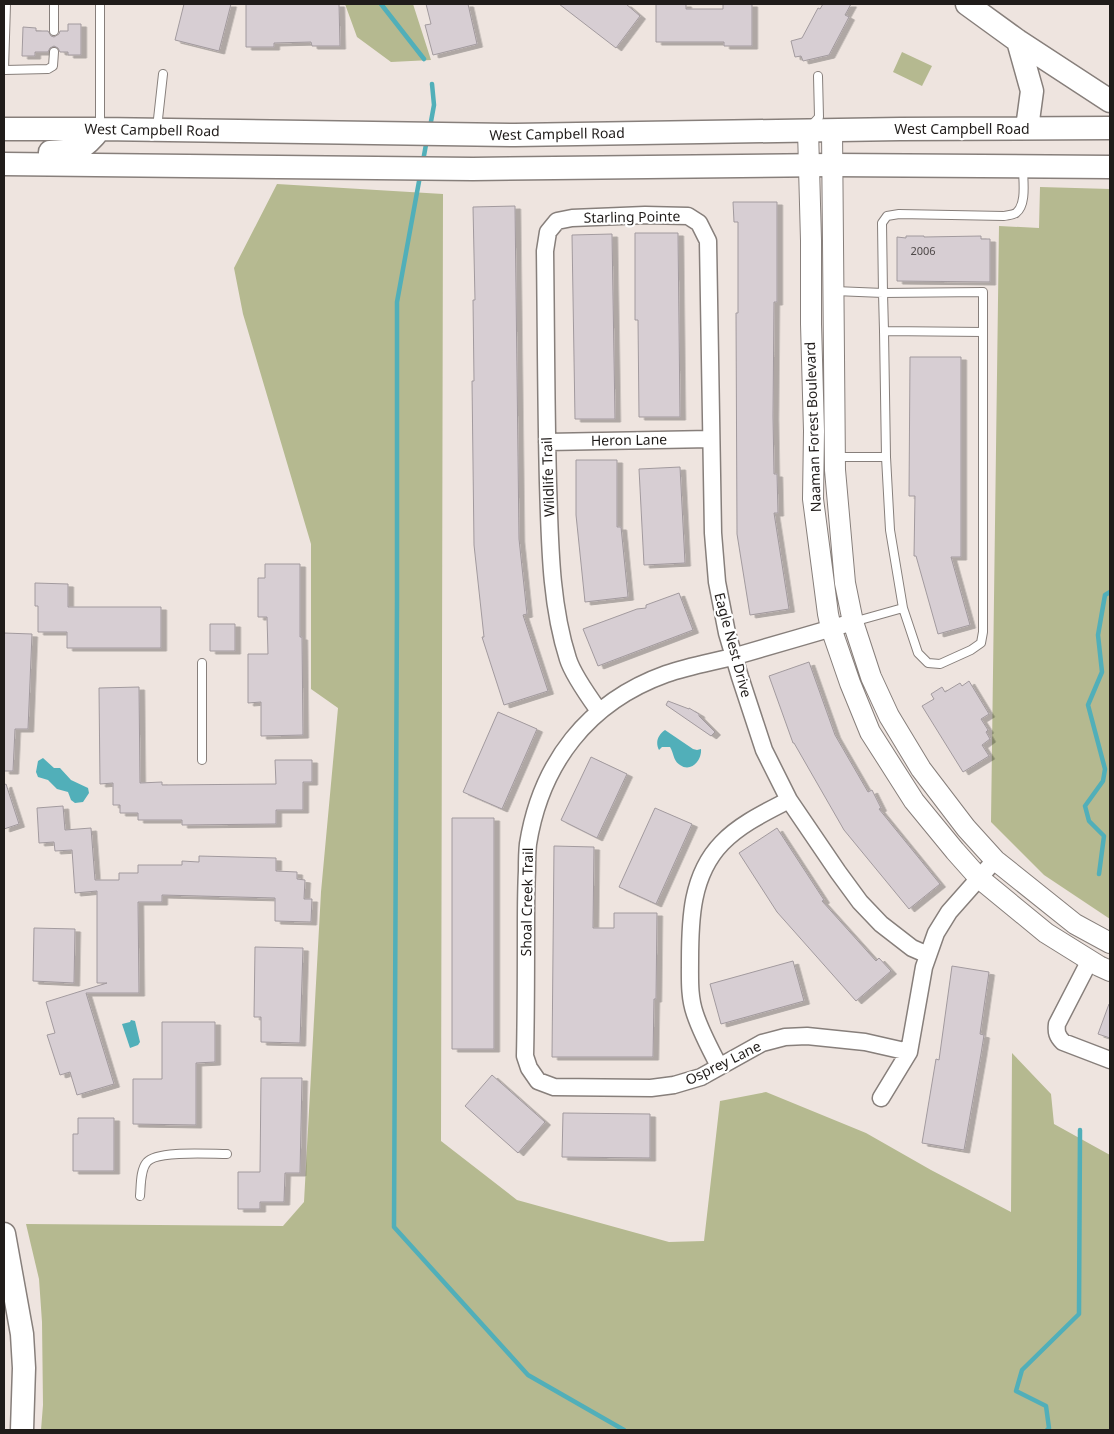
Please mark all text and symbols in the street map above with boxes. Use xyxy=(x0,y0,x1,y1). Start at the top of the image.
street label: West Campbell Road xyxy=(84,119,220,140)
street label: West Campbell Road xyxy=(894,119,1030,138)
street label: West Campbell Road xyxy=(489,123,625,144)
street label: Starling Pointe xyxy=(584,206,681,227)
house number: 2006 xyxy=(910,243,936,258)
street label: Naaman Forest Boulevard xyxy=(800,341,825,513)
street label: Heron Lane xyxy=(591,429,667,450)
street label: Wildlife Trail xyxy=(537,437,558,517)
street label: Eagle Nest Drive xyxy=(710,590,757,700)
street label: Shoal Creek Trail xyxy=(516,847,537,957)
street label: Osprey Lane xyxy=(682,1036,764,1089)

